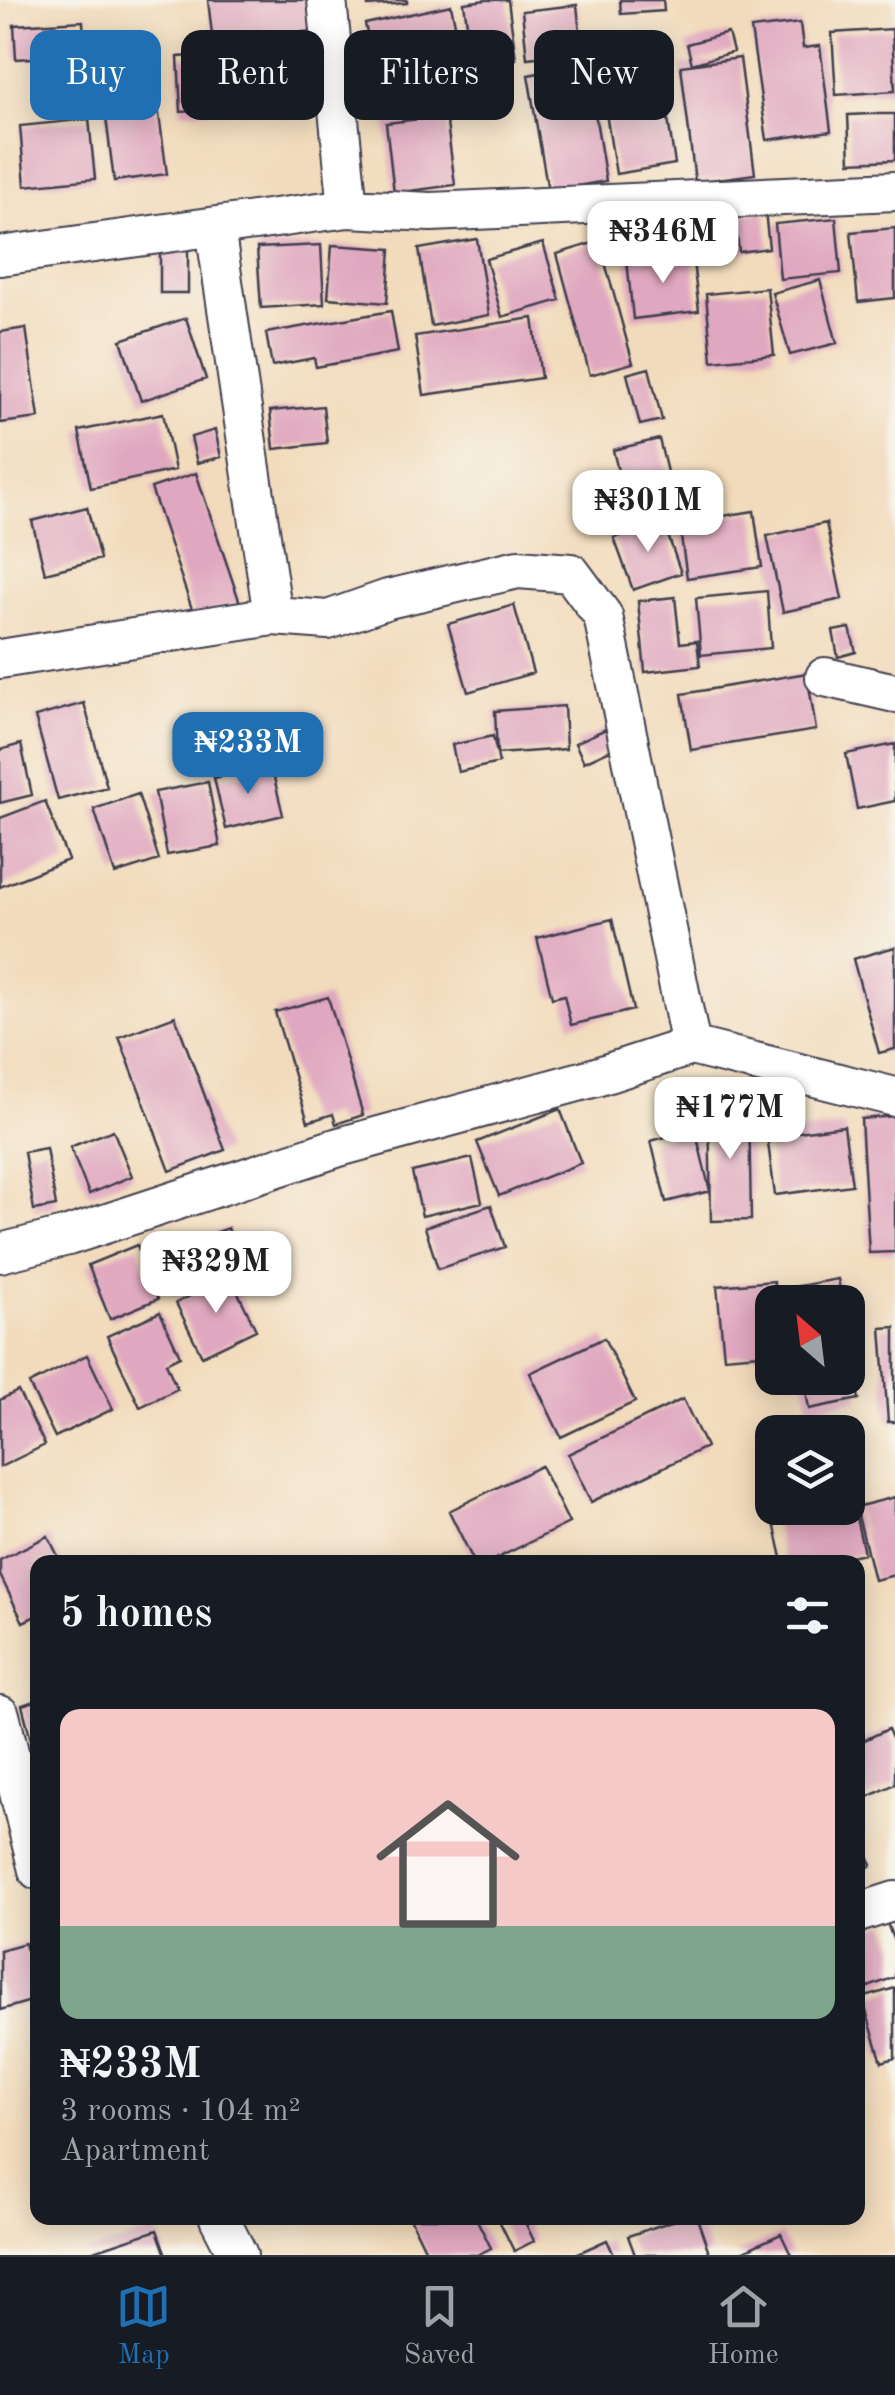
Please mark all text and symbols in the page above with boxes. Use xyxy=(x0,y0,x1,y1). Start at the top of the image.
chip: Buy xyxy=(30,30,161,120)
chip: Rent xyxy=(181,30,324,120)
chip: Filters xyxy=(344,30,514,120)
chip: New xyxy=(534,30,674,120)
pin: ₦346M xyxy=(593,201,733,286)
text: ₦346M xyxy=(609,217,717,249)
pin: ₦301M xyxy=(578,470,718,555)
text: ₦301M xyxy=(594,486,702,518)
pin: ₦233M xyxy=(178,712,318,797)
text: ₦233M xyxy=(194,728,302,760)
pin: ₦177M xyxy=(660,1077,800,1162)
text: ₦177M xyxy=(676,1093,784,1125)
pin: ₦329M xyxy=(146,1231,286,1316)
text: ₦329M xyxy=(162,1247,270,1279)
north arrow xyxy=(755,1285,865,1395)
map controls xyxy=(755,1285,865,1525)
button: layers xyxy=(755,1415,865,1525)
icon: filters xyxy=(780,1588,835,1643)
text: 5 homes xyxy=(60,1594,212,1636)
icon: home xyxy=(358,1774,538,1954)
text: ₦233M xyxy=(60,2045,201,2087)
text: 3 rooms · 104 m² xyxy=(60,2096,301,2128)
text: Apartment xyxy=(60,2136,210,2168)
tab: Map xyxy=(116,2279,171,2374)
tab: Saved xyxy=(404,2279,475,2374)
tab: Home xyxy=(708,2279,779,2374)

